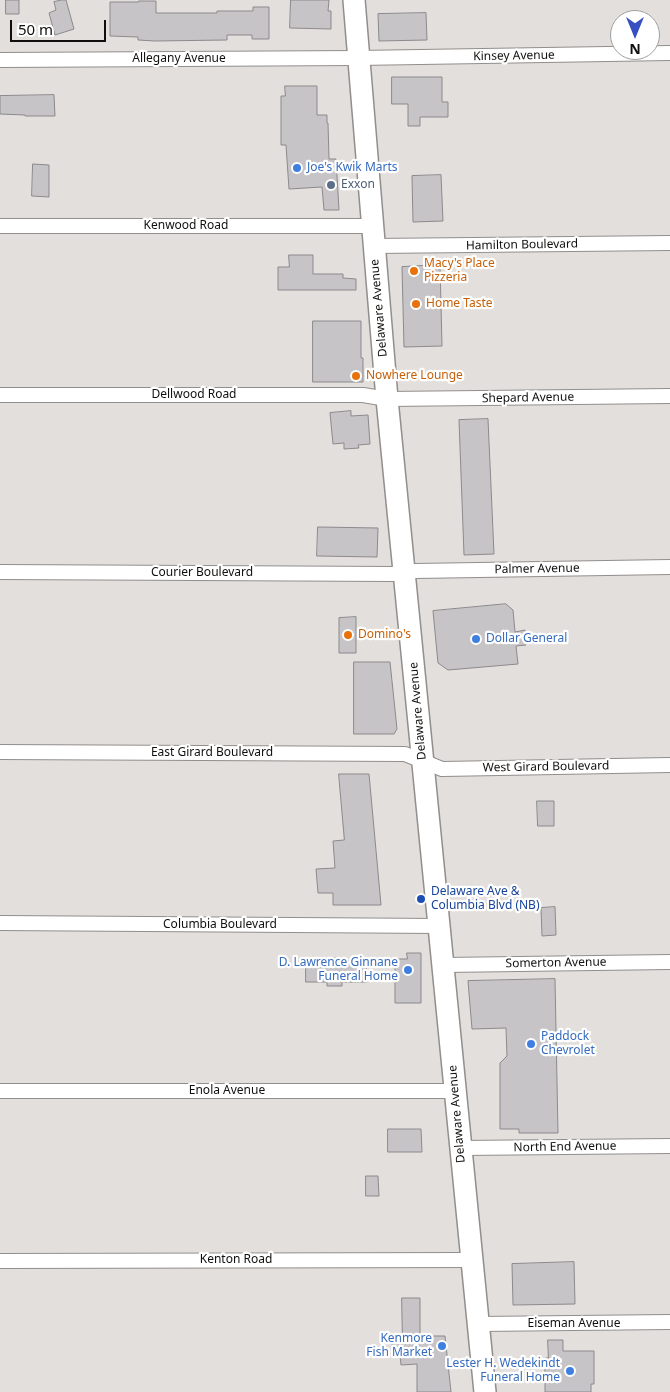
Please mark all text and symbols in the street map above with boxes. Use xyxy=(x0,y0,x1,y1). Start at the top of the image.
scale bar xyxy=(12,10,109,42)
north arrow xyxy=(610,10,660,60)
text: 50 m xyxy=(18,19,53,39)
text: N xyxy=(629,40,641,59)
street label: Kinsey Avenue xyxy=(473,48,555,64)
street label: Allegany Avenue xyxy=(132,52,226,66)
place label: Joe's Kwik Marts xyxy=(307,161,398,175)
marker: Joe's Kwik Marts xyxy=(291,162,303,174)
place label: Exxon xyxy=(341,178,375,192)
marker: Exxon xyxy=(325,179,337,191)
street label: Kenwood Road xyxy=(144,219,228,233)
street label: Hamilton Boulevard xyxy=(466,237,578,253)
place label: Macy's Place Pizzeria xyxy=(424,257,495,285)
street label: Delaware Avenue xyxy=(368,258,390,358)
marker: Macy's Place Pizzeria xyxy=(408,265,420,277)
place label: Home Taste xyxy=(426,297,493,311)
marker: Home Taste xyxy=(410,298,422,310)
place label: Nowhere Lounge xyxy=(366,369,463,383)
marker: Nowhere Lounge xyxy=(350,370,362,382)
street label: Dellwood Road xyxy=(151,388,237,402)
street label: Shepard Avenue xyxy=(482,390,574,406)
street label: Palmer Avenue xyxy=(494,561,580,577)
street label: Courier Boulevard xyxy=(151,566,253,580)
place label: Domino's xyxy=(358,628,411,642)
marker: Domino's xyxy=(342,629,354,641)
place label: Dollar General xyxy=(486,632,567,646)
marker: Dollar General xyxy=(470,633,482,645)
street label: Delaware Avenue xyxy=(407,661,429,761)
street label: East Girard Boulevard xyxy=(151,746,273,760)
street label: West Girard Boulevard xyxy=(483,759,609,775)
place label: Delaware Ave & Columbia Blvd (NB) xyxy=(431,885,540,913)
marker: Delaware Ave & Columbia Blvd (NB) xyxy=(415,893,427,905)
street label: Columbia Boulevard xyxy=(163,918,277,932)
street label: Somerton Avenue xyxy=(505,955,607,971)
place label: D. Lawrence Ginnane Funeral Home xyxy=(279,956,398,984)
marker: D. Lawrence Ginnane Funeral Home xyxy=(402,964,414,976)
place label: Paddock Chevrolet xyxy=(541,1030,595,1058)
marker: Paddock Chevrolet xyxy=(525,1038,537,1050)
street label: Delaware Avenue xyxy=(446,1064,468,1164)
street label: Enola Avenue xyxy=(189,1084,265,1098)
street label: North End Avenue xyxy=(513,1139,617,1155)
street label: Kenton Road xyxy=(200,1253,272,1267)
street label: Eiseman Avenue xyxy=(528,1317,620,1331)
place label: Kenmore Fish Market xyxy=(366,1332,432,1360)
marker: Kenmore Fish Market xyxy=(436,1340,448,1352)
place label: Lester H. Wedekindt Funeral Home xyxy=(446,1357,560,1385)
marker: Lester H. Wedekindt Funeral Home xyxy=(564,1365,576,1377)

